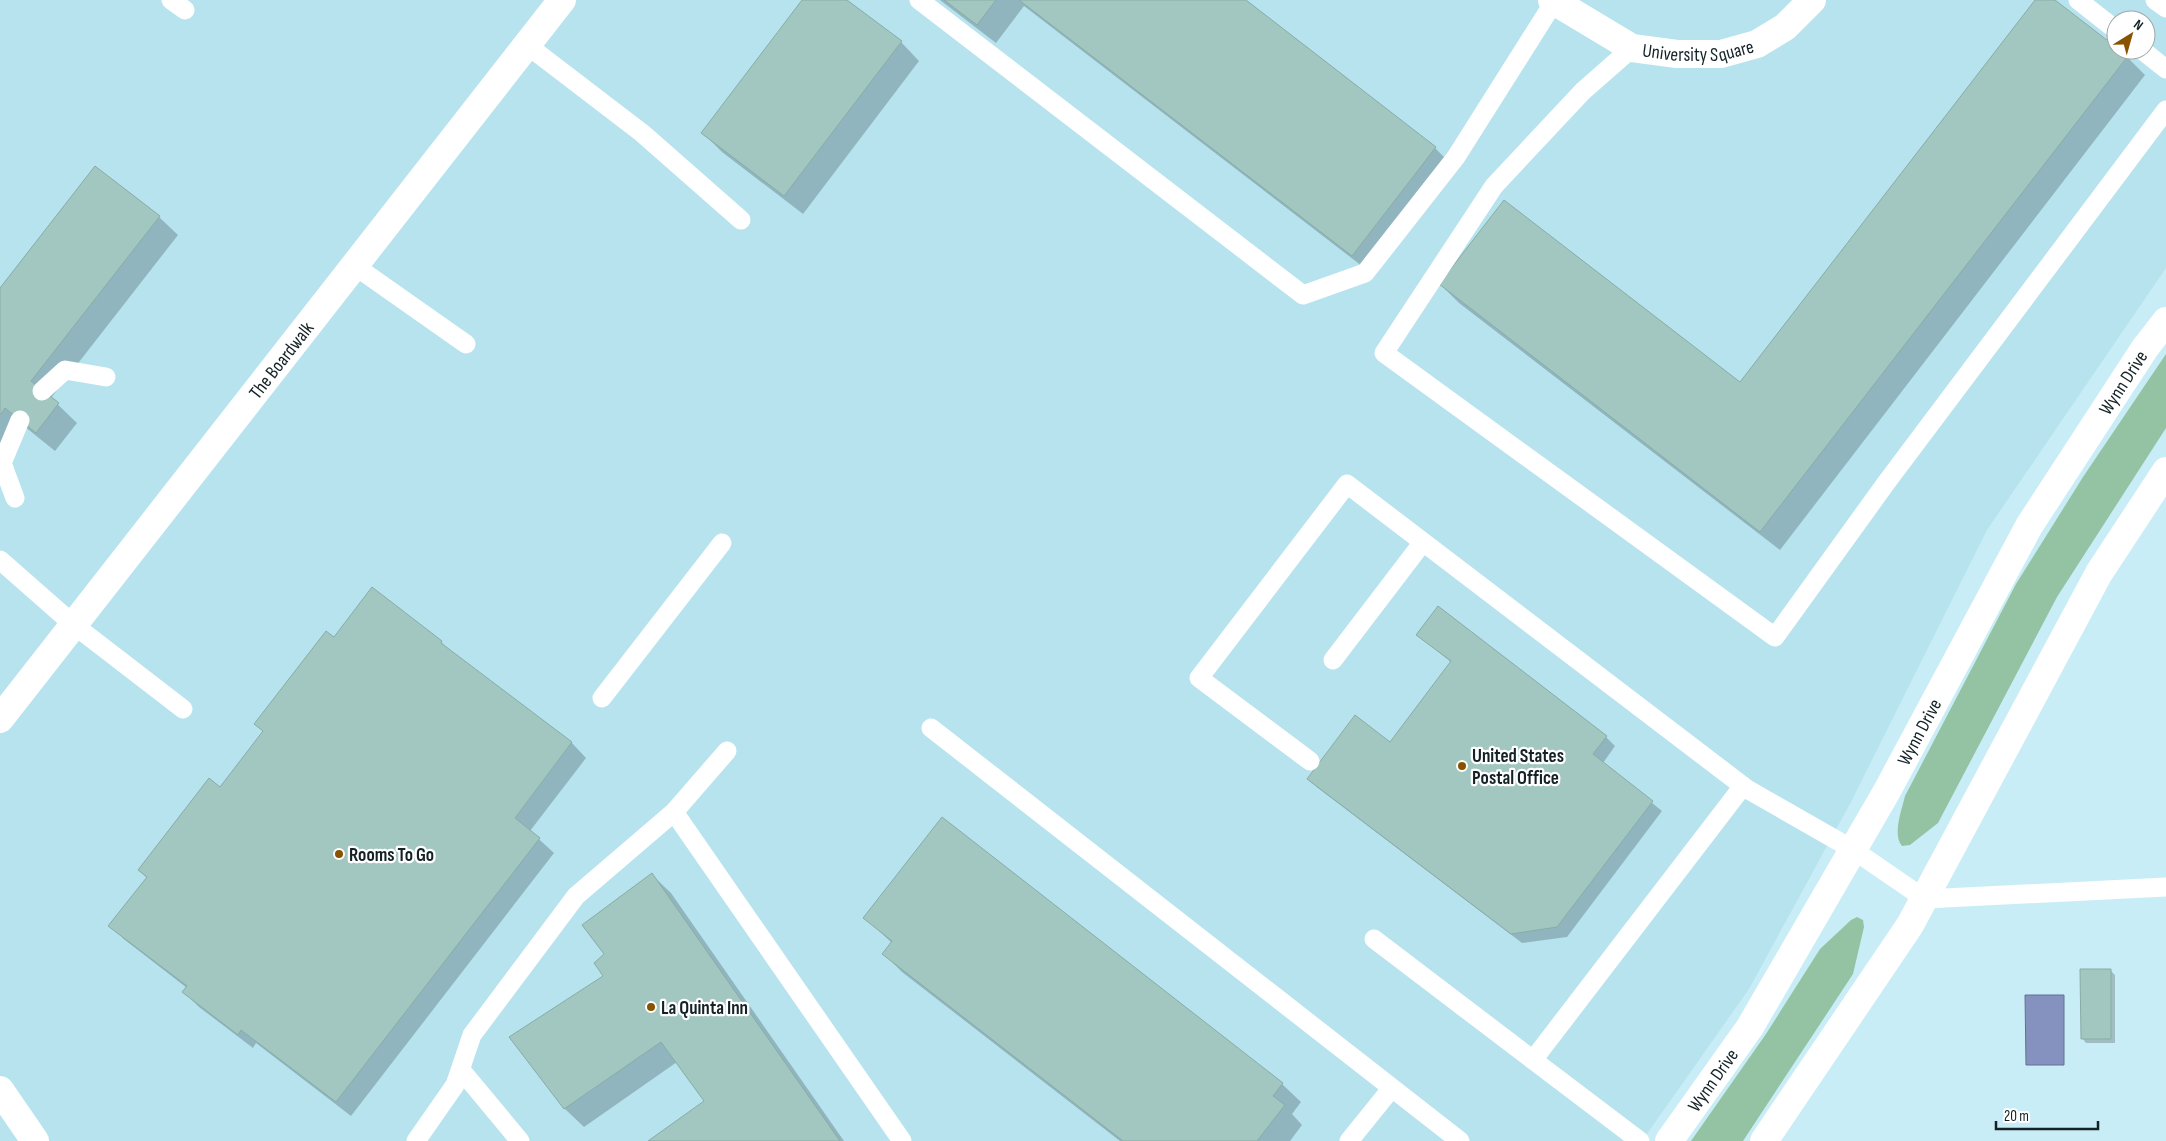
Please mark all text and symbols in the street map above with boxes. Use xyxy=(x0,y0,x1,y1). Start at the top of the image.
north arrow xyxy=(2106,10,2156,60)
text: N xyxy=(2130,16,2147,34)
street label: University Square xyxy=(1641,35,1756,67)
street label: The Boardwalk xyxy=(245,317,320,404)
street label: Wynn Drive xyxy=(2095,347,2153,420)
street label: Wynn Drive xyxy=(1893,695,1947,770)
place label: United States Postal Office xyxy=(1472,745,1564,790)
marker: United States Postal Office xyxy=(1456,760,1468,772)
place label: Rooms To Go xyxy=(349,844,434,867)
marker: Rooms To Go xyxy=(333,848,345,860)
place label: La Quinta Inn xyxy=(661,997,748,1020)
marker: La Quinta Inn xyxy=(645,1001,657,1013)
street label: Wynn Drive xyxy=(1683,1045,1744,1117)
scale bar xyxy=(1996,1098,2098,1130)
text: 20 m xyxy=(2004,1107,2029,1126)

